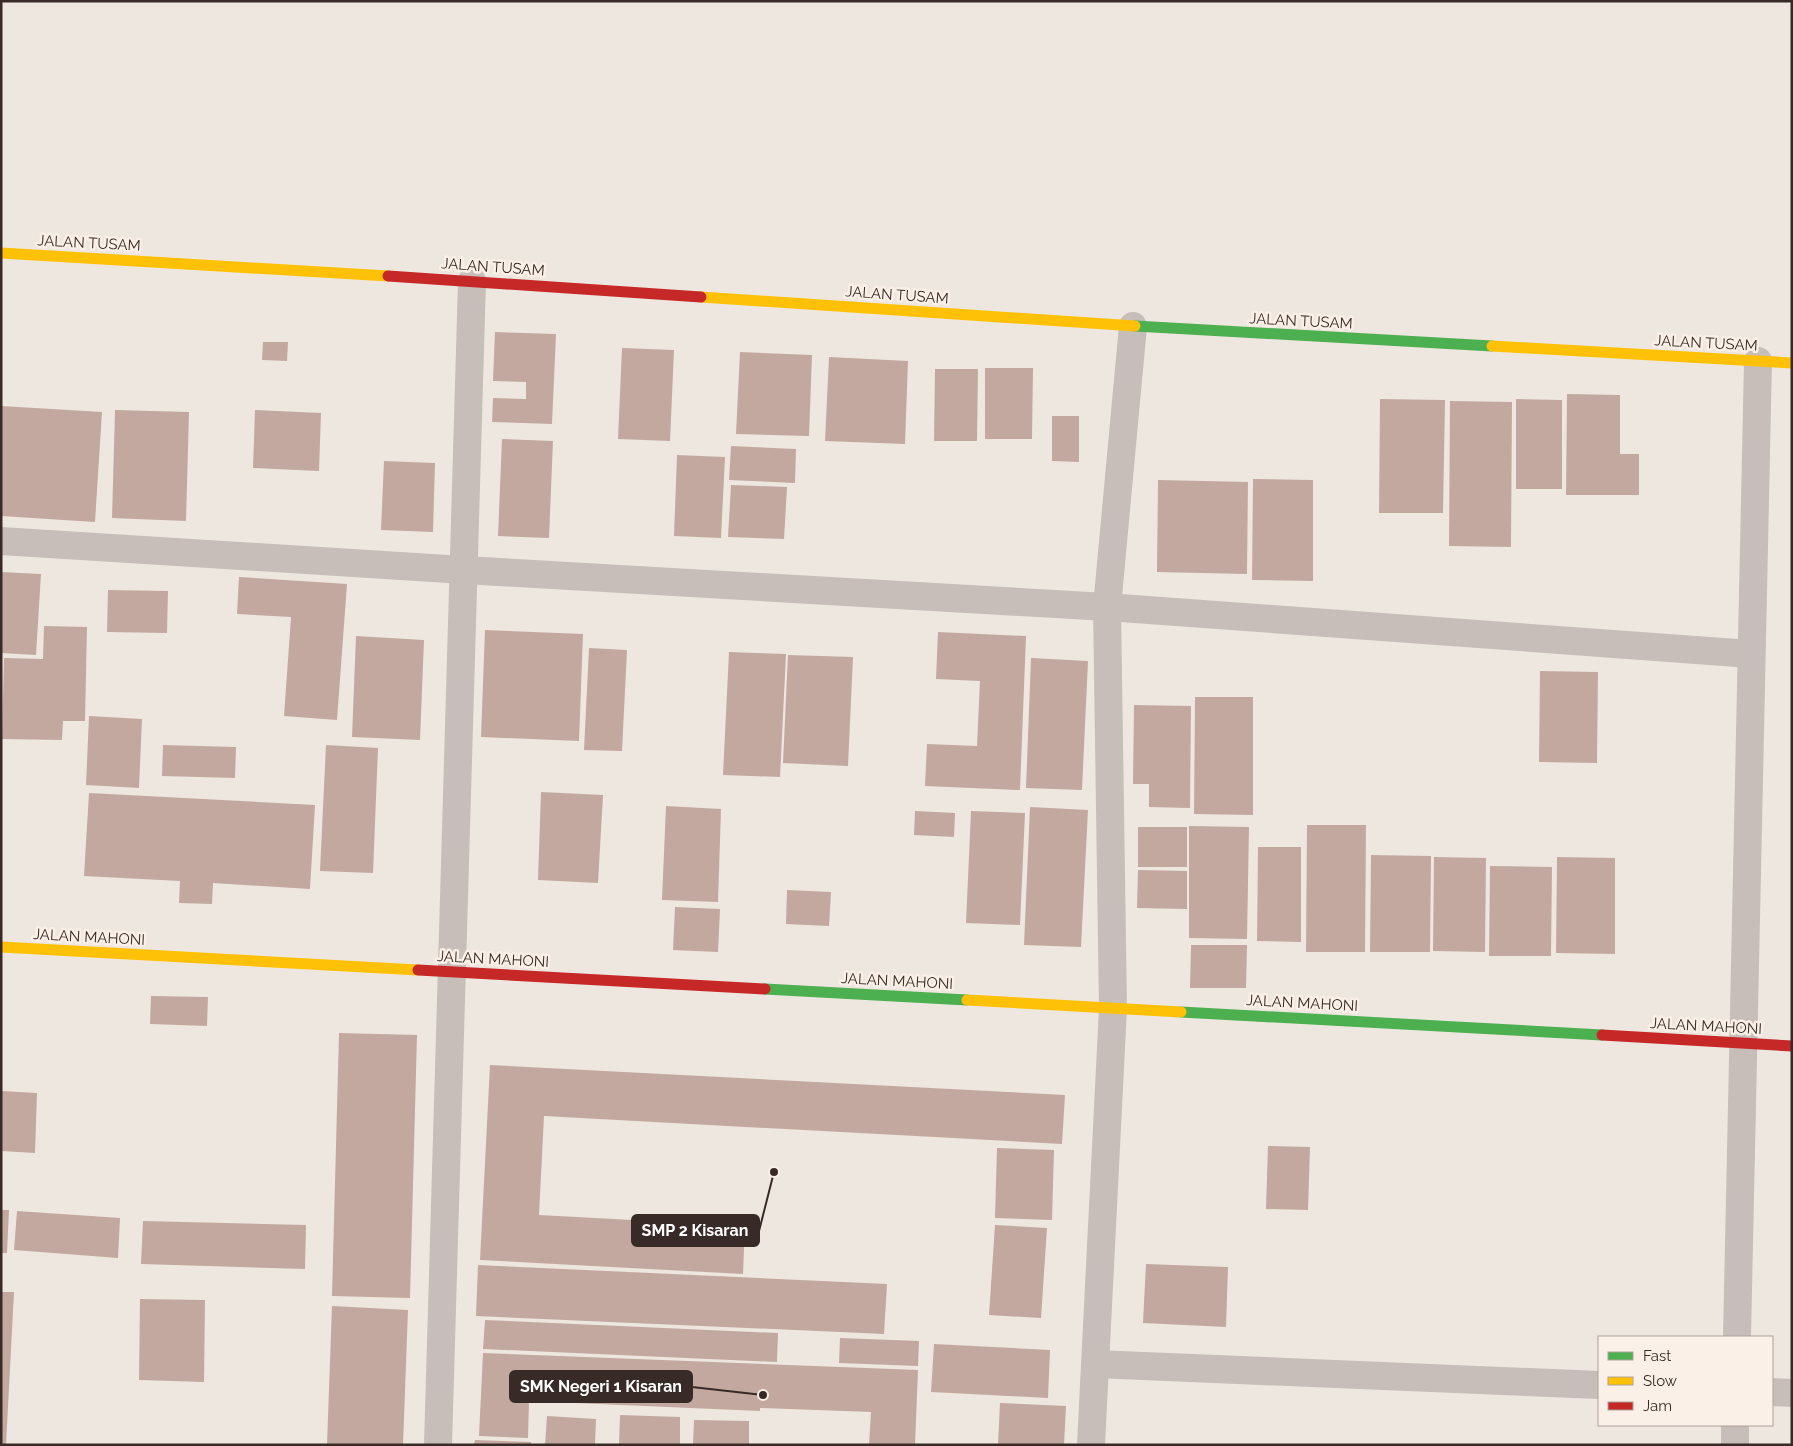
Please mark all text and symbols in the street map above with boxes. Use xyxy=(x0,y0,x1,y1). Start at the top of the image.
street label: JALAN TUSAM xyxy=(37,231,141,255)
street label: JALAN TUSAM xyxy=(441,254,545,280)
street label: JALAN TUSAM xyxy=(845,282,949,308)
street label: JALAN TUSAM xyxy=(1249,309,1353,333)
street label: JALAN TUSAM xyxy=(1654,331,1758,355)
street label: JALAN MAHONI xyxy=(32,925,146,949)
street label: JALAN MAHONI xyxy=(436,947,550,971)
street label: JALAN MAHONI xyxy=(840,969,954,993)
street label: JALAN MAHONI xyxy=(1245,991,1359,1015)
street label: JALAN MAHONI xyxy=(1649,1014,1763,1038)
callout: SMP 2 Kisaran xyxy=(632,1215,759,1246)
text: SMP 2 Kisaran xyxy=(642,1221,748,1240)
legend xyxy=(1598,1336,1773,1426)
text: Fast xyxy=(1643,1347,1671,1365)
callout: SMK Negeri 1 Kisaran xyxy=(510,1371,692,1402)
text: Slow xyxy=(1643,1372,1677,1390)
text: SMK Negeri 1 Kisaran xyxy=(520,1377,682,1396)
text: Jam xyxy=(1643,1397,1672,1415)

